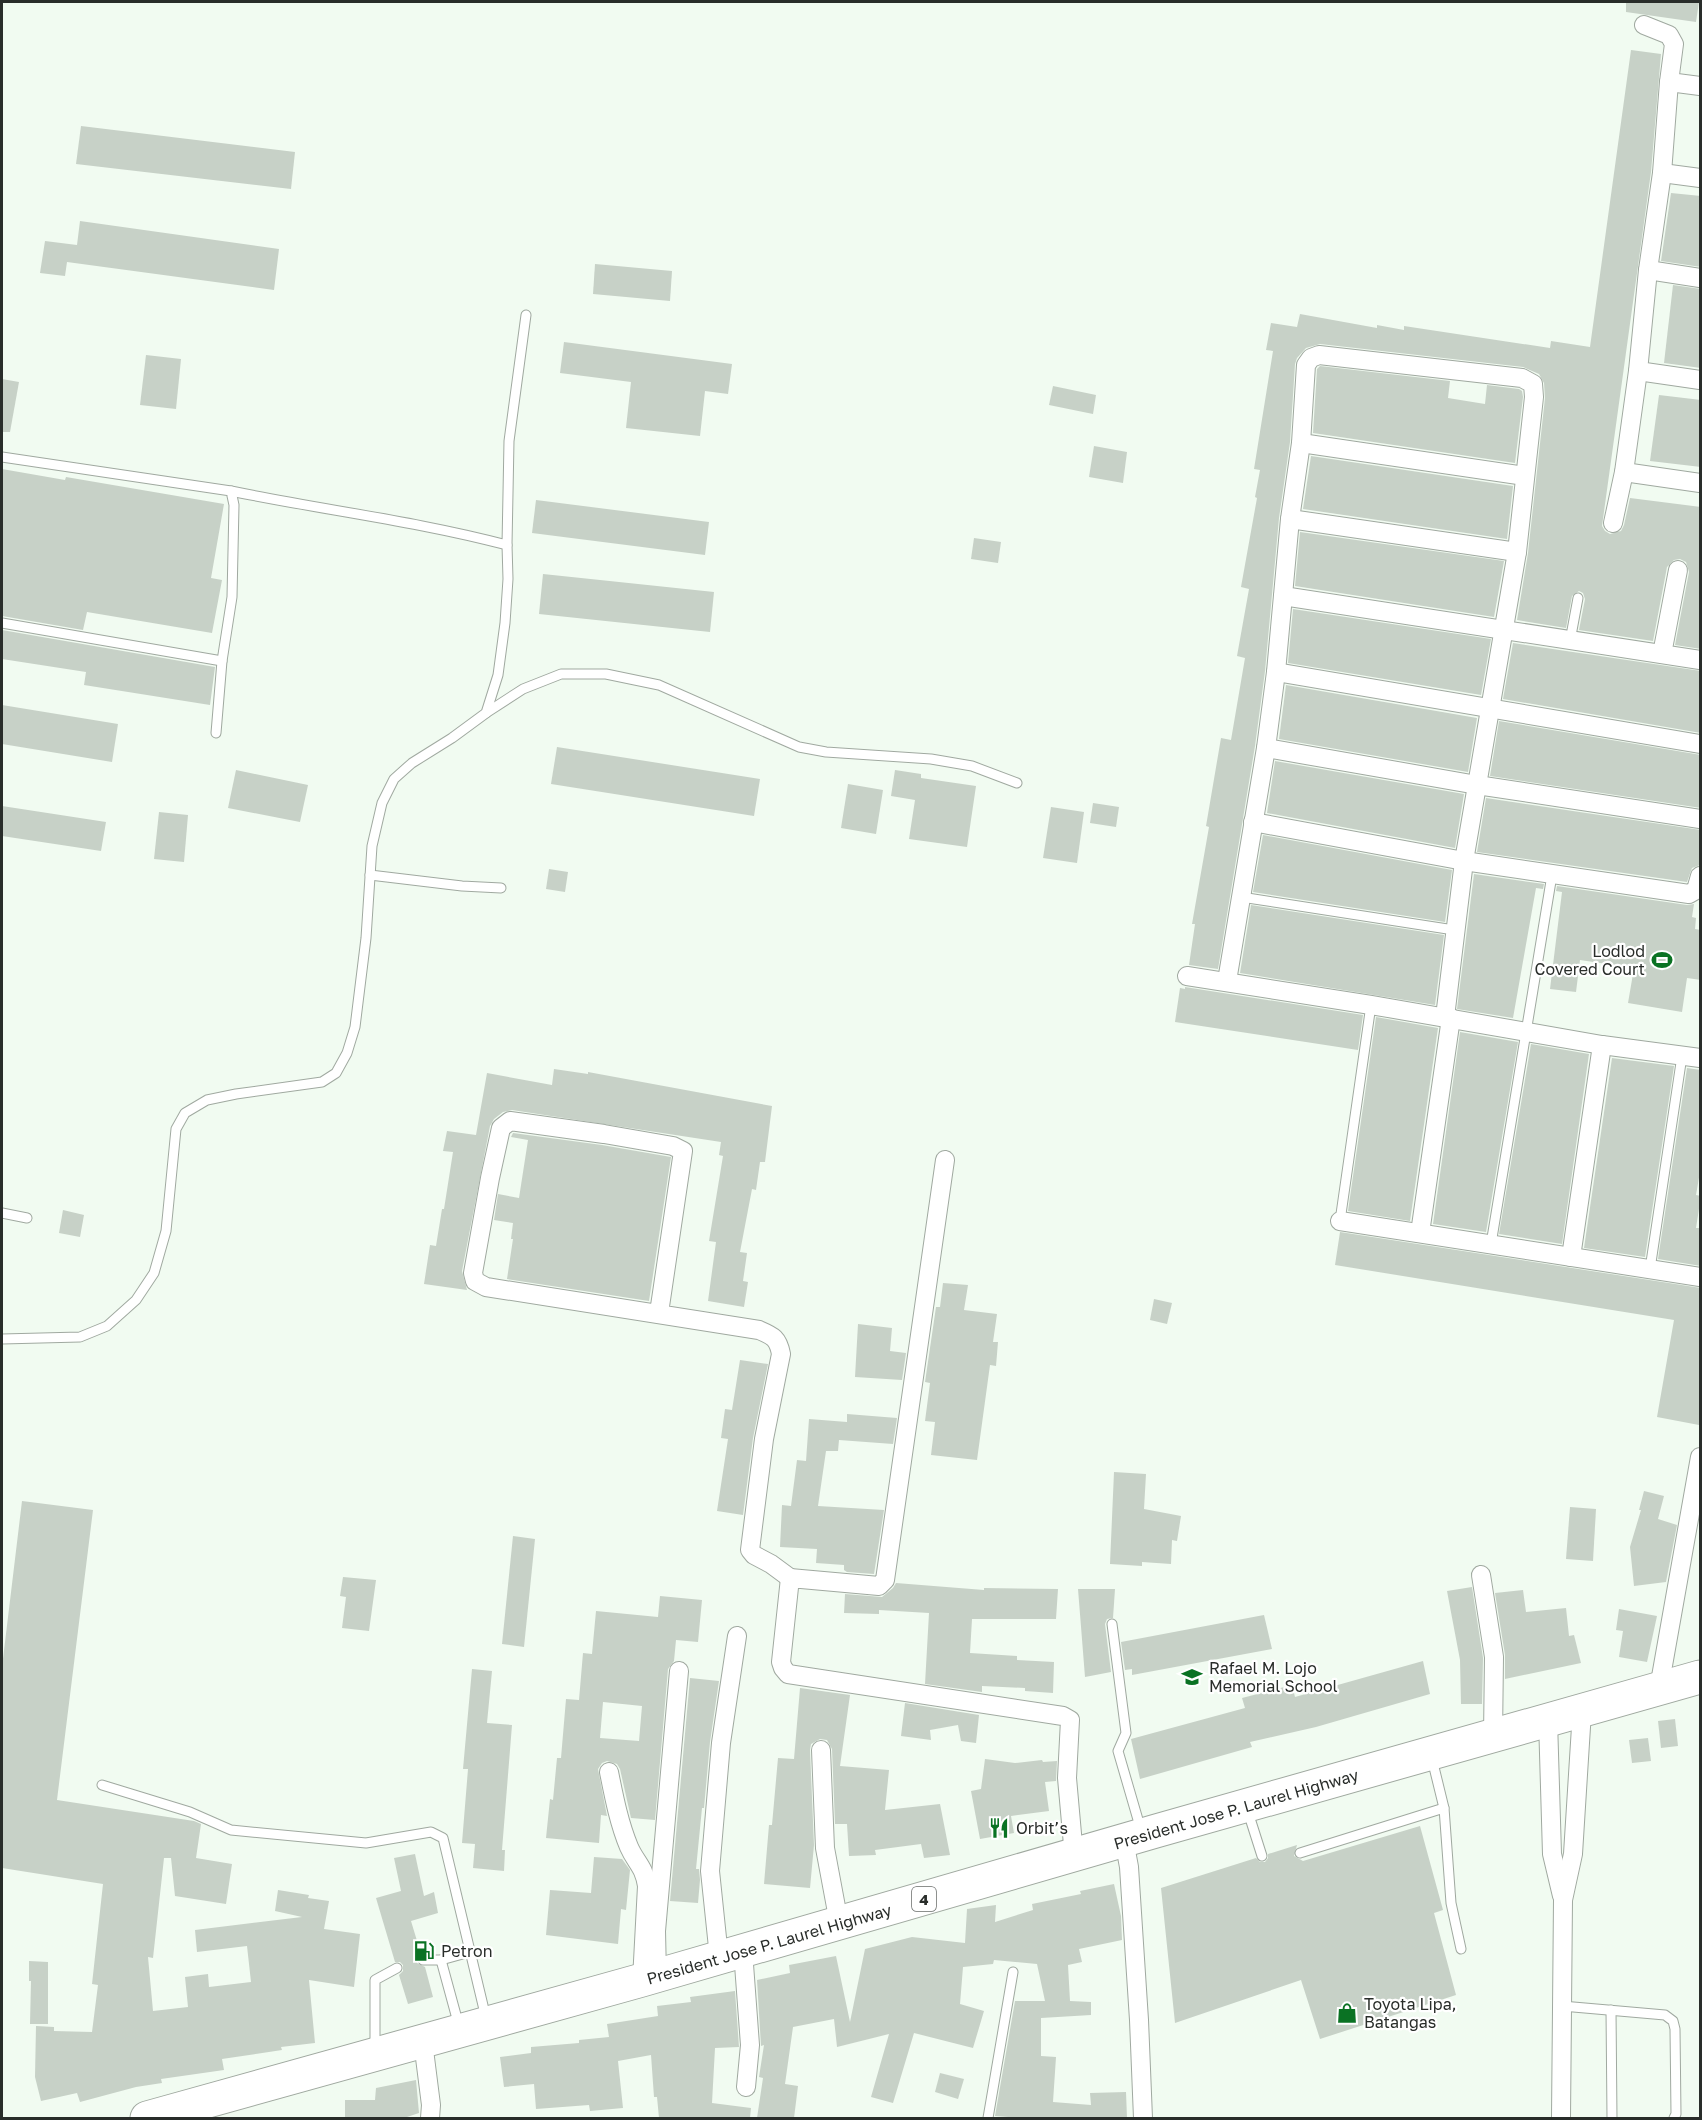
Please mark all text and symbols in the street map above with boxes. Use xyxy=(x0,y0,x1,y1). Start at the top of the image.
place label: Lodlod Covered Court xyxy=(1535,941,1645,979)
sports icon: Lodlod Covered Court xyxy=(1650,948,1674,972)
place label: Rafael M. Lojo Memorial School xyxy=(1209,1658,1338,1696)
school or university icon: Rafael M. Lojo Memorial School xyxy=(1180,1665,1204,1689)
street label: President Jose P. Laurel Highway xyxy=(1111,1764,1361,1854)
restaurant icon: Orbit’s xyxy=(987,1816,1011,1840)
place label: Orbit’s xyxy=(1016,1818,1068,1838)
road number: 4 xyxy=(912,1887,936,1911)
street label: President Jose P. Laurel Highway xyxy=(644,1899,894,1989)
fuel station icon: Petron xyxy=(412,1939,436,1963)
place label: Petron xyxy=(441,1941,493,1961)
place label: Toyota Lipa, Batangas xyxy=(1364,1994,1457,2032)
shop icon: Toyota Lipa, Batangas xyxy=(1335,2001,1359,2025)

